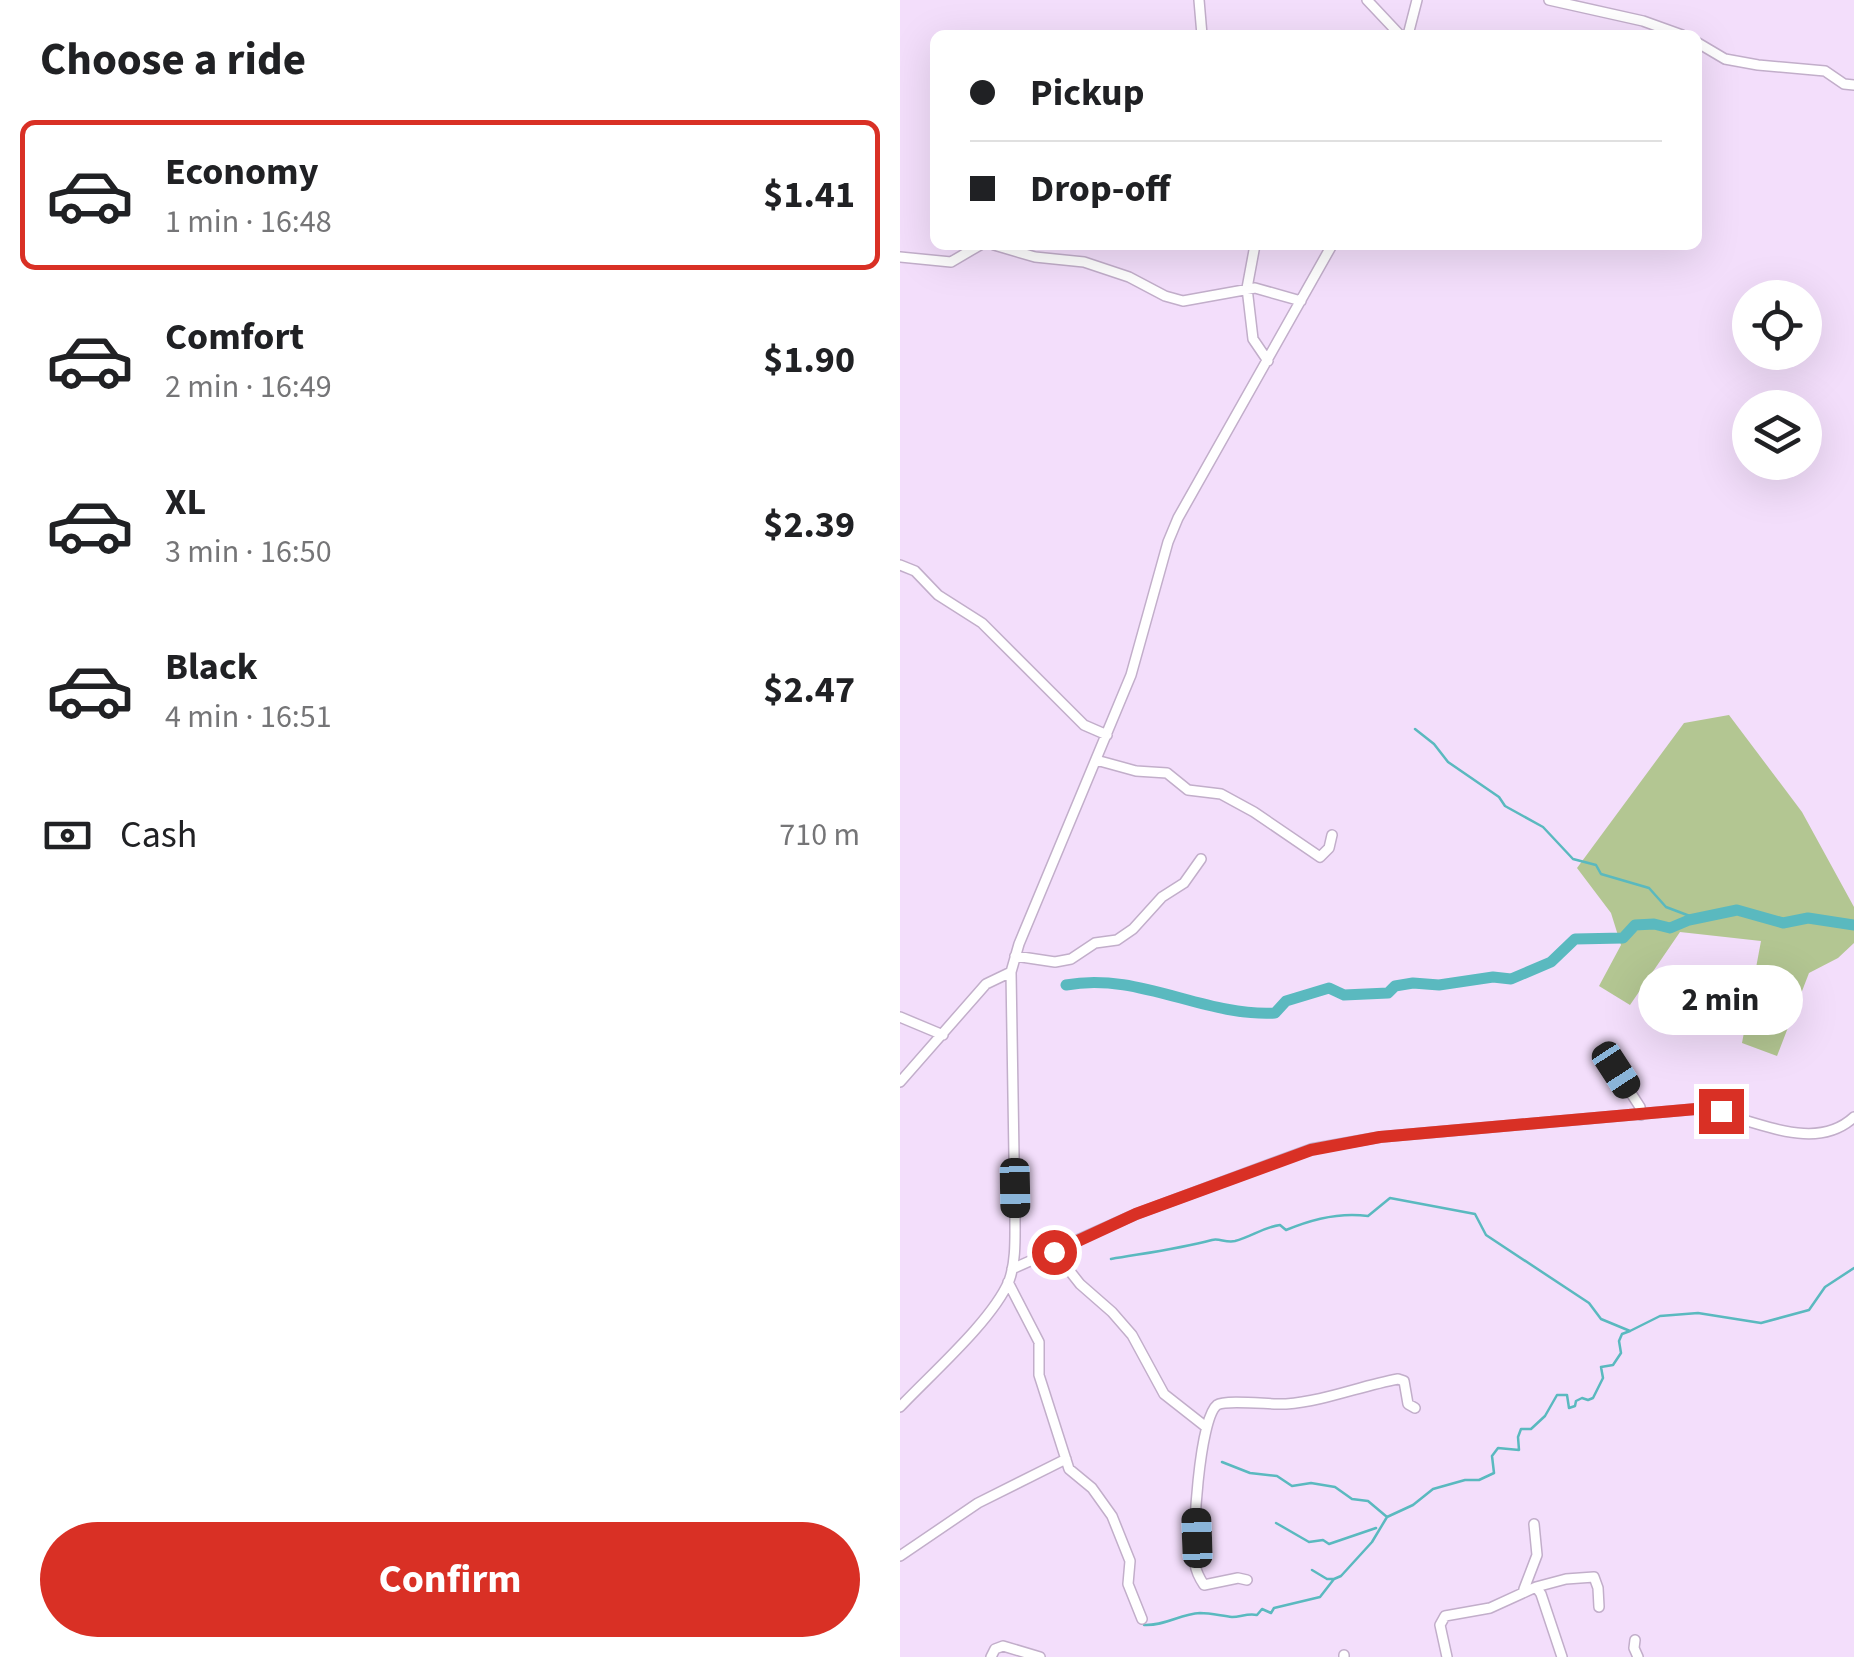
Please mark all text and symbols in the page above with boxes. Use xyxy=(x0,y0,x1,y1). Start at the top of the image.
text: Choose a ride xyxy=(40,28,306,92)
text: Pickup xyxy=(1030,66,1144,120)
text: Economy xyxy=(165,145,318,199)
icon: car xyxy=(45,150,135,240)
text: Drop-off xyxy=(1030,162,1170,216)
text: $1.41 xyxy=(763,168,855,222)
text: 1 min · 16:48 xyxy=(165,199,332,245)
map controls xyxy=(1732,280,1822,480)
button: locate xyxy=(1732,280,1822,370)
text: Comfort xyxy=(165,310,304,364)
icon: car xyxy=(45,315,135,405)
text: $1.90 xyxy=(763,333,855,387)
text: 2 min · 16:49 xyxy=(165,364,332,410)
button: layers xyxy=(1732,390,1822,480)
text: XL xyxy=(165,475,206,529)
icon: car xyxy=(45,480,135,570)
text: $2.39 xyxy=(763,498,855,552)
text: 3 min · 16:50 xyxy=(165,529,332,575)
text: Black xyxy=(165,640,258,694)
icon: car xyxy=(45,645,135,735)
text: $2.47 xyxy=(763,663,855,717)
text: 4 min · 16:51 xyxy=(165,694,332,740)
icon: cash xyxy=(40,808,95,863)
text: Cash xyxy=(120,808,197,862)
text: 710 m xyxy=(779,812,860,858)
callout: 2 min xyxy=(1638,966,1804,1036)
text: 2 min xyxy=(1682,977,1759,1023)
car xyxy=(1587,1037,1645,1103)
route end xyxy=(1699,1089,1744,1134)
car xyxy=(999,1158,1031,1218)
route start xyxy=(1032,1230,1077,1275)
car xyxy=(1181,1507,1213,1569)
button: Confirm xyxy=(40,1522,860,1637)

